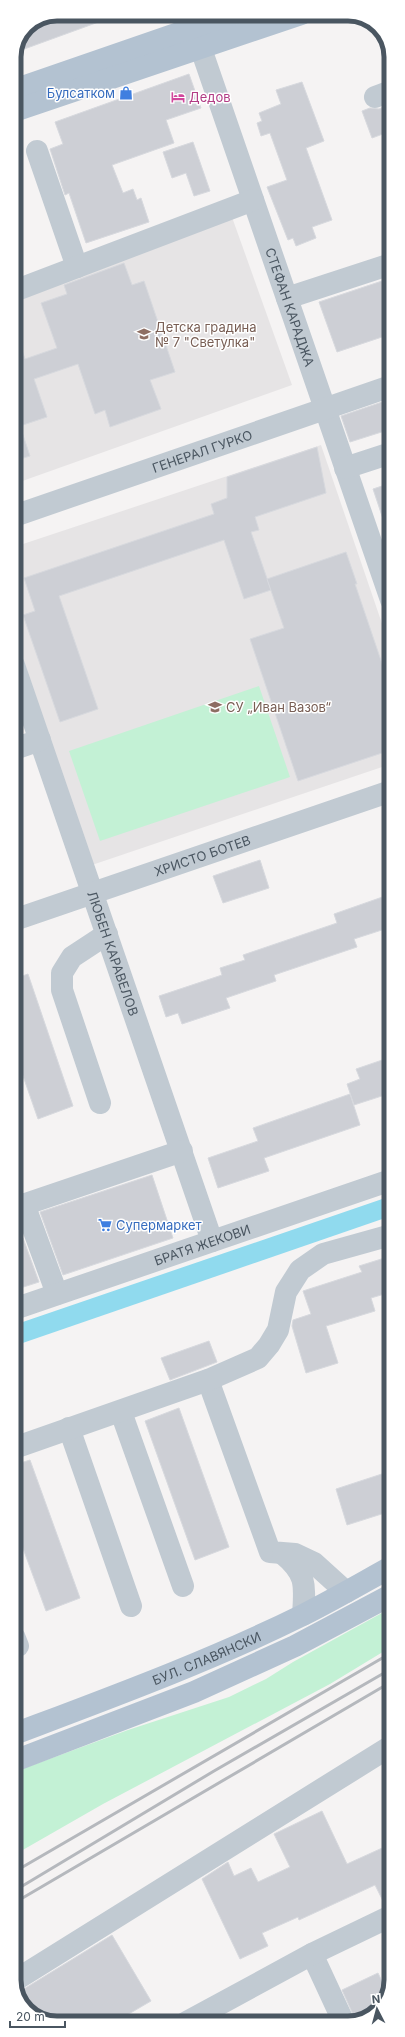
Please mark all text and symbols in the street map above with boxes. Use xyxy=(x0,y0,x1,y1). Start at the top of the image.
place label: Булсатком xyxy=(47,85,115,101)
shop icon: Булсатком xyxy=(118,85,134,101)
hotel icon: Дедов xyxy=(170,89,186,105)
place label: Дедов xyxy=(189,89,231,105)
street label: СТЕФАН КАРАДЖА xyxy=(262,246,318,369)
place label: Детска градина № 7 "Светулка" xyxy=(155,319,257,350)
school or university icon: Детска градина № 7 "Светулка" xyxy=(136,326,152,342)
street label: ГЕНЕРАЛ ГУРКО xyxy=(150,426,254,476)
school or university icon: СУ „Иван Вазов“ xyxy=(207,699,223,715)
place label: СУ „Иван Вазов“ xyxy=(226,699,331,715)
street label: ХРИСТО БОТЕВ xyxy=(152,832,253,879)
street label: ЛЮБЕН КАРАВЕЛОВ xyxy=(84,889,142,1018)
supermarket icon: Супермаркет xyxy=(97,1217,113,1233)
place label: Супермаркет xyxy=(116,1217,202,1233)
street label: БРАТЯ ЖЕКОВИ xyxy=(152,1221,253,1268)
street label: БУЛ. СЛАВЯНСКИ xyxy=(150,1628,264,1688)
north arrow xyxy=(357,1989,397,2029)
text: N xyxy=(371,1992,381,2006)
scale bar xyxy=(10,2003,65,2029)
text: 20 m xyxy=(16,2009,45,2024)

